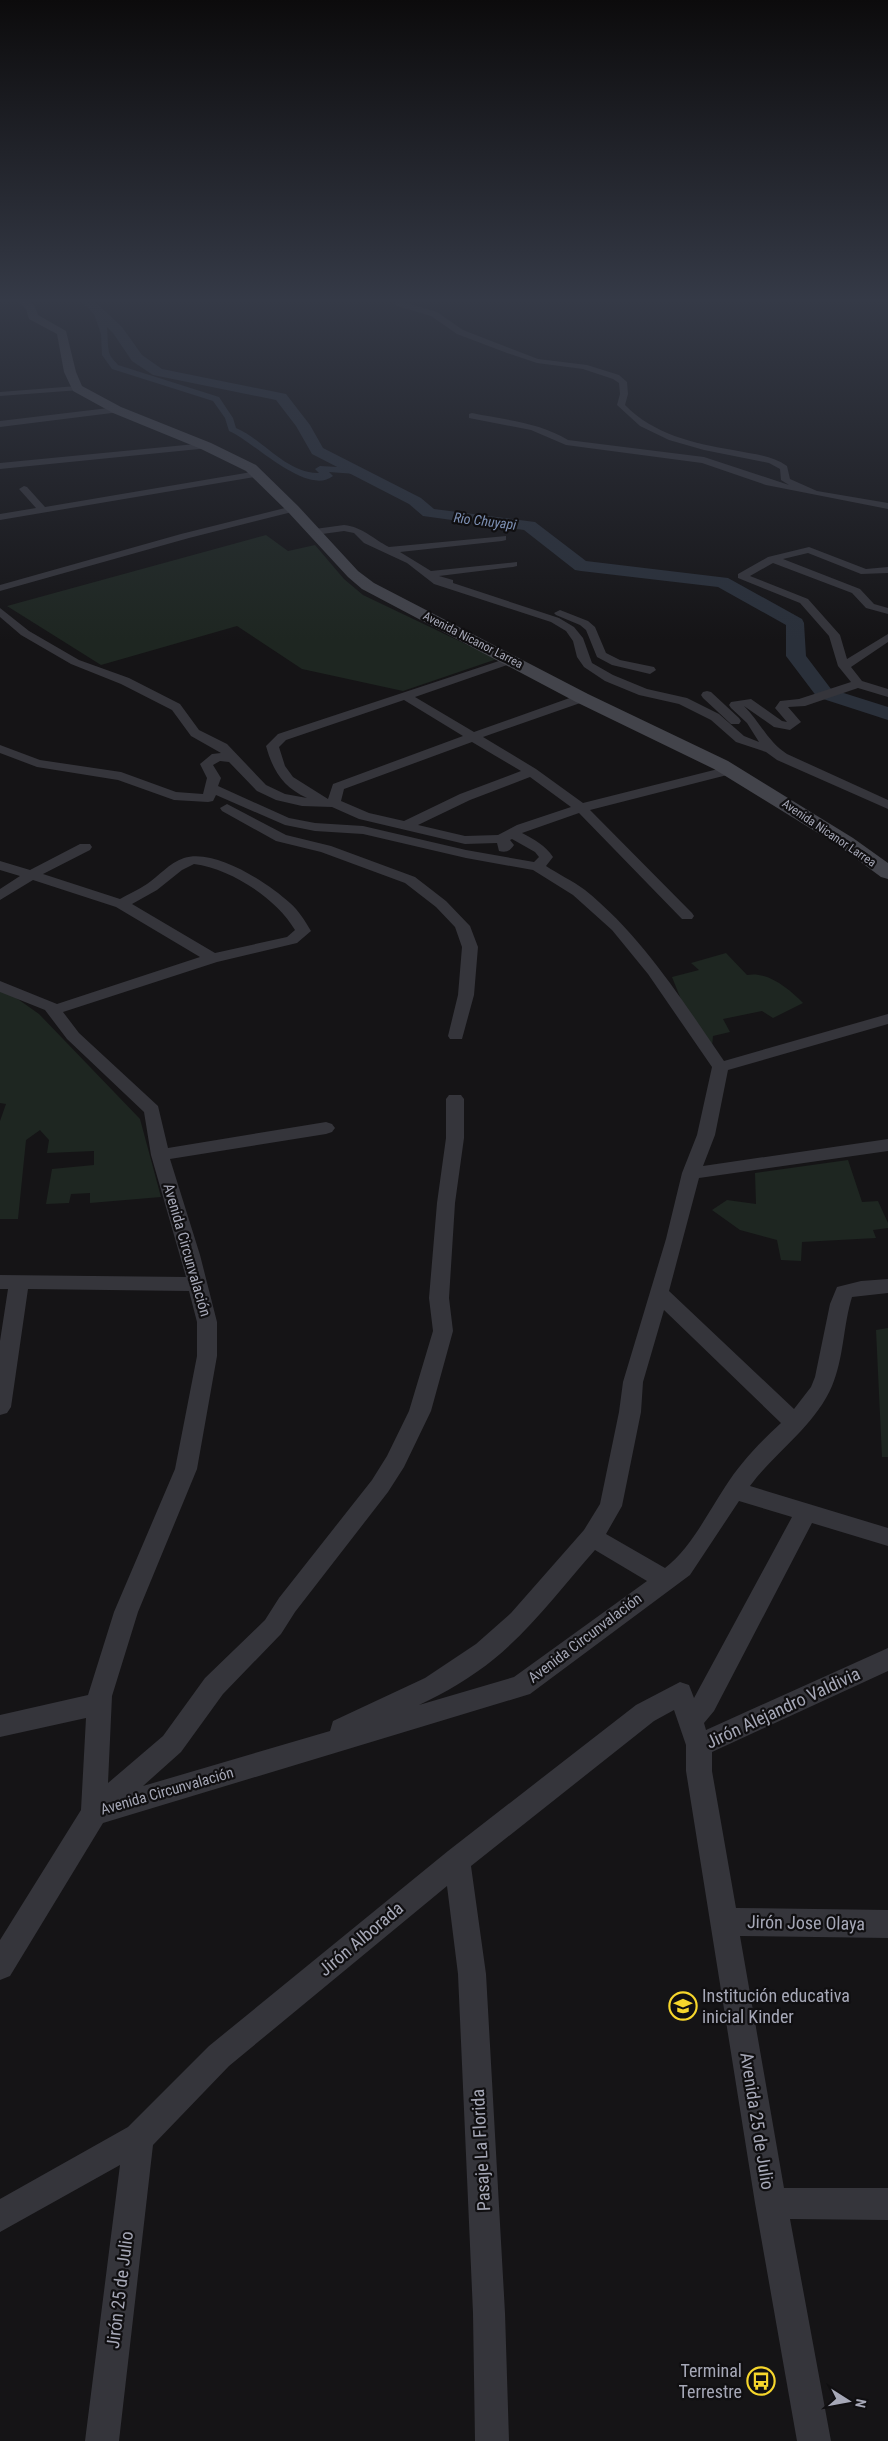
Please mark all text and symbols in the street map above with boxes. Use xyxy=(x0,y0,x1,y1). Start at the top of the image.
water label: Rio Chuyapi xyxy=(453,509,518,533)
street label: Avenida Nicanor Larrea xyxy=(421,609,525,671)
street label: Avenida Nicanor Larrea xyxy=(779,796,879,870)
street label: Avenida Circunvalación xyxy=(159,1181,215,1319)
street label: Avenida Circunvalación xyxy=(525,1589,645,1687)
street label: Jirón Alejandro Valdivia xyxy=(702,1663,863,1753)
street label: Avenida Circunvalación xyxy=(98,1763,236,1819)
street label: Jirón Alborada xyxy=(314,1897,407,1980)
street label: Jirón Jose Olaya xyxy=(747,1911,865,1934)
place label: Institución educativa inicial Kinder xyxy=(702,1985,850,2027)
school or university icon: Institución educativa inicial Kinder xyxy=(668,1991,698,2021)
street label: Avenida 25 de Julio xyxy=(736,2051,779,2191)
street label: Pasaje La Florida xyxy=(467,2088,494,2212)
street label: Jirón 25 de Julio xyxy=(102,2230,137,2350)
place label: Terminal Terrestre xyxy=(679,2360,742,2402)
bus stop icon: Terminal Terrestre xyxy=(746,2366,776,2396)
north arrow xyxy=(823,2376,873,2426)
text: N xyxy=(852,2398,869,2409)

